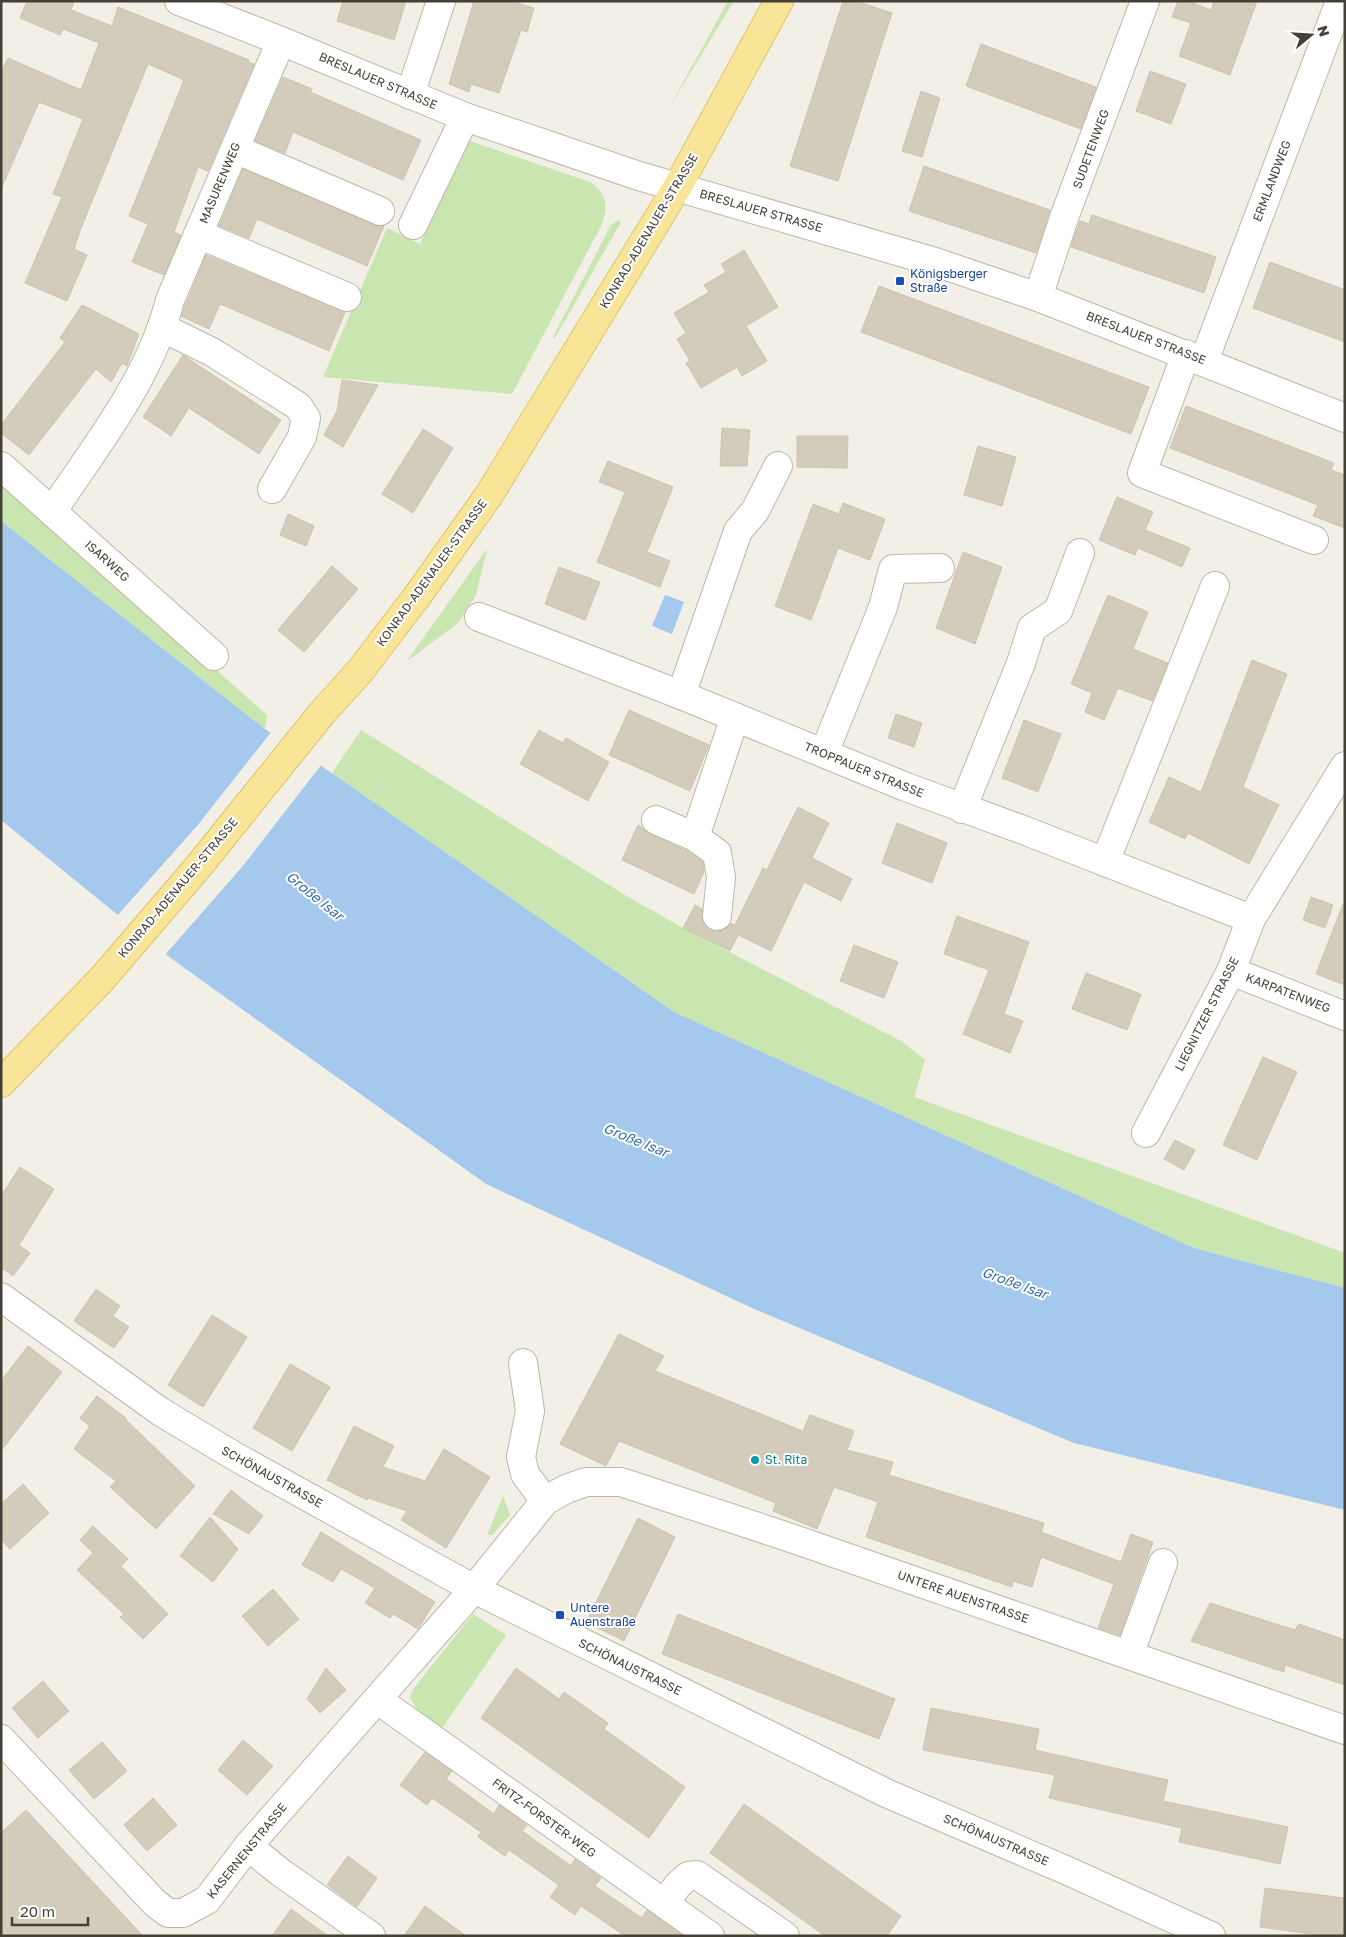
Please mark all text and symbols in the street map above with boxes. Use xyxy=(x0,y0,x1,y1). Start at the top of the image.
north arrow xyxy=(1286,10,1336,60)
text: N xyxy=(1314,23,1334,39)
street label: BRESLAUER STRASSE xyxy=(317,49,440,112)
street label: SUDETENWEG xyxy=(1069,107,1112,191)
street label: ERMLANDWEG xyxy=(1249,138,1294,224)
street label: MASURENWEG xyxy=(196,140,243,226)
street label: KONRAD-ADENAUER-STRASSE xyxy=(596,150,701,311)
street label: BRESLAUER STRASSE xyxy=(698,186,824,235)
place label: Königsberger Straße xyxy=(910,266,988,295)
marker: Königsberger Straße xyxy=(894,275,906,287)
street label: BRESLAUER STRASSE xyxy=(1084,308,1208,367)
street label: KONRAD-ADENAUER-STRASSE xyxy=(373,496,490,649)
street label: ISARWEG xyxy=(82,537,133,585)
street label: TROPPAUER STRASSE xyxy=(802,739,926,800)
street label: KONRAD-ADENAUER-STRASSE xyxy=(115,815,241,961)
water label: Große Isar xyxy=(283,867,349,925)
street label: LIEGNITZER STRASSE xyxy=(1171,954,1242,1073)
street label: KARPATENWEG xyxy=(1244,969,1333,1016)
water label: Große Isar xyxy=(601,1119,673,1161)
water label: Große Isar xyxy=(980,1263,1053,1303)
street label: SCHÖNAUSTRASSE xyxy=(219,1443,325,1511)
place label: St. Rita xyxy=(765,1452,807,1467)
marker: St. Rita xyxy=(749,1454,761,1466)
street label: UNTERE AUENSTRASSE xyxy=(896,1567,1031,1626)
place label: Untere Auenstraße xyxy=(570,1600,636,1629)
marker: Untere Auenstraße xyxy=(554,1609,566,1621)
street label: SCHÖNAUSTRASSE xyxy=(576,1635,684,1698)
street label: FRITZ-FORSTER-WEG xyxy=(489,1775,599,1860)
street label: KASERNENSTRASSE xyxy=(203,1800,290,1902)
street label: SCHÖNAUSTRASSE xyxy=(941,1811,1051,1869)
scale bar xyxy=(12,1894,89,1926)
text: 20 m xyxy=(20,1902,55,1920)

